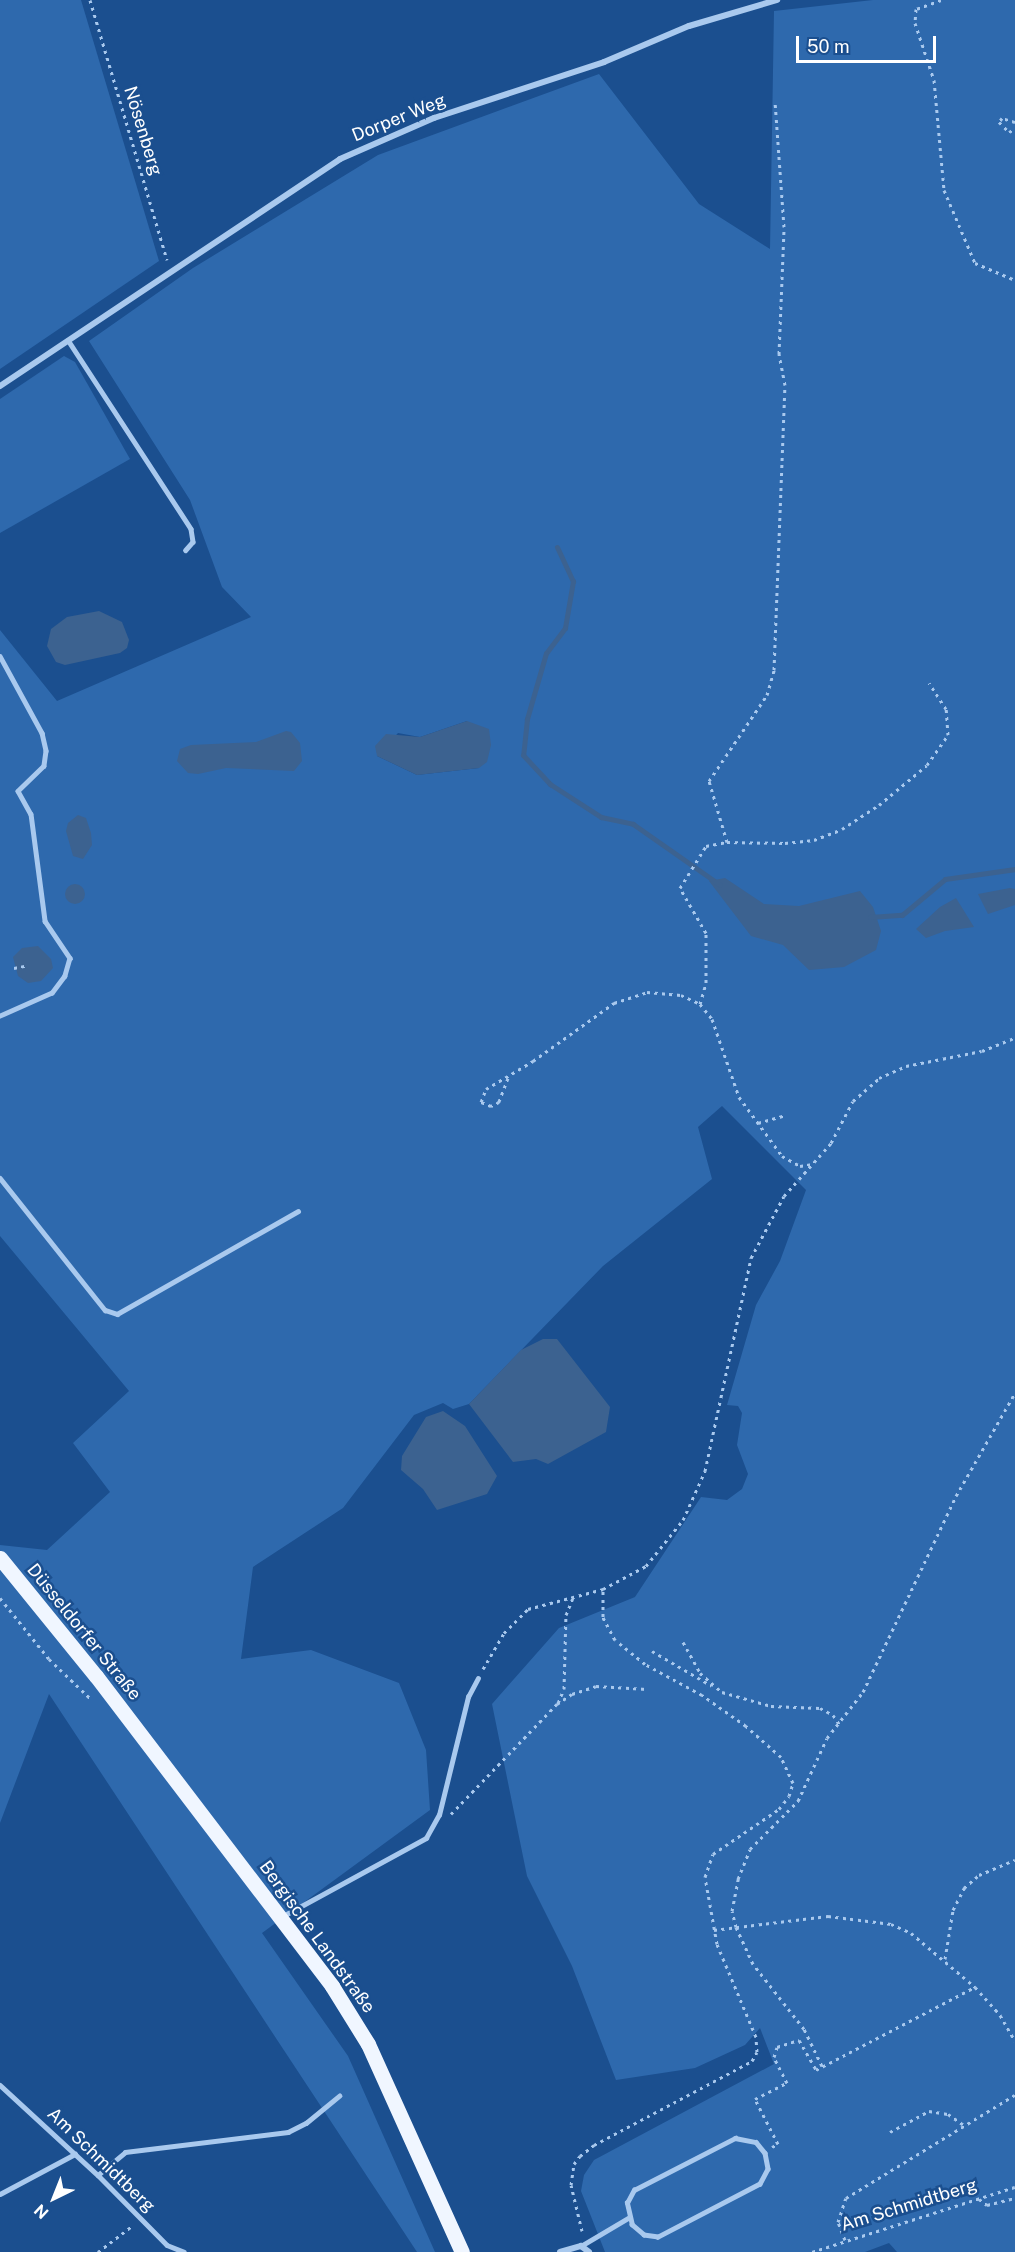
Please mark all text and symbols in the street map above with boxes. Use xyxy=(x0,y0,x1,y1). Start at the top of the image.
scale bar xyxy=(799,24,938,62)
text: 50 m xyxy=(807,36,850,57)
street label: Nösenberg xyxy=(119,84,167,178)
street label: Dorper Weg xyxy=(349,89,449,147)
street label: Düsseldorfer Straße xyxy=(22,1559,146,1705)
street label: Bergische Landstraße xyxy=(254,1857,380,2017)
street label: Am Schmidtberg xyxy=(43,2103,159,2217)
north arrow xyxy=(24,2168,84,2228)
street label: Am Schmidtberg xyxy=(838,2174,980,2236)
text: N xyxy=(30,2200,52,2223)

